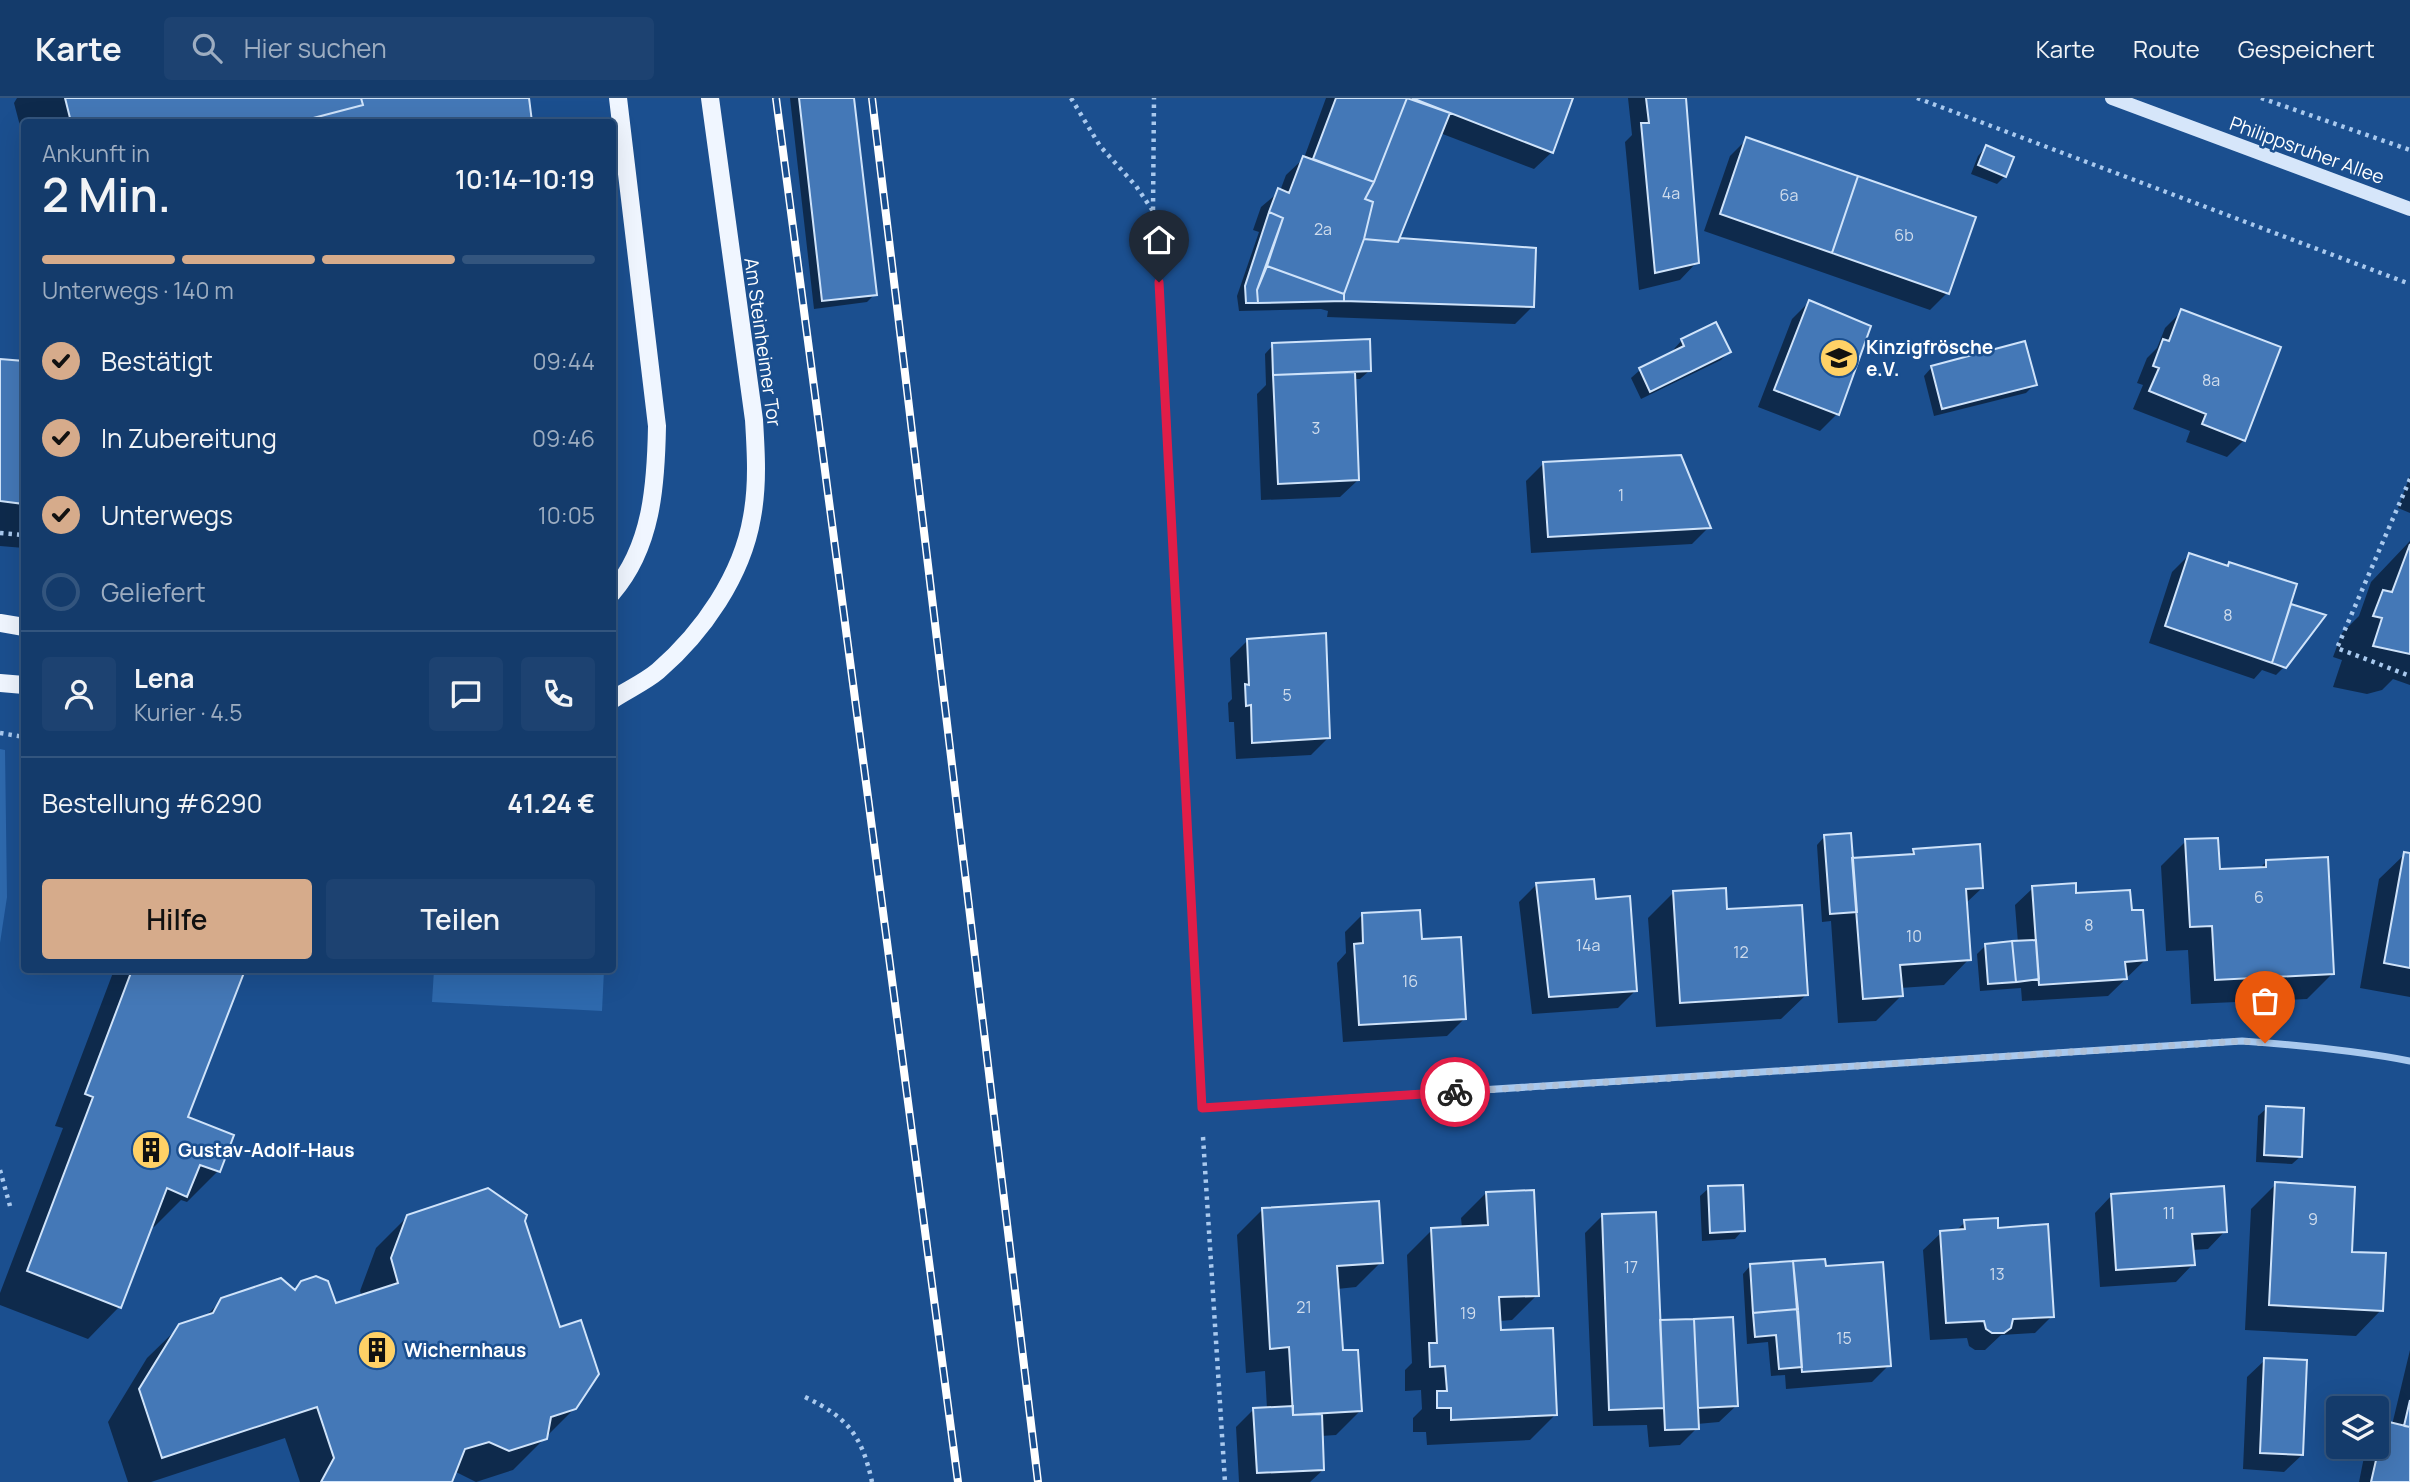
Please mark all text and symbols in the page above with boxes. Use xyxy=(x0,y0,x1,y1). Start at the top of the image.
search box xyxy=(164,17,654,80)
text: Karte xyxy=(35,26,122,71)
icon: search xyxy=(188,29,226,67)
text: Hier suchen xyxy=(244,30,387,66)
text: Karte xyxy=(2036,32,2095,65)
text: Route xyxy=(2133,32,2200,65)
text: Gespeichert xyxy=(2238,32,2375,65)
street label: Philippsruher Allee xyxy=(2226,110,2388,190)
text: Ankunft in xyxy=(42,137,150,169)
text: 10:14–10:19 xyxy=(455,161,595,197)
text: 2 Min. xyxy=(42,163,171,226)
house number: 4a xyxy=(1662,182,1680,204)
house number: 6a xyxy=(1780,184,1798,206)
pin xyxy=(1129,210,1189,282)
house number: 2a xyxy=(1314,218,1332,240)
icon: home xyxy=(1140,221,1178,259)
house number: 6b xyxy=(1894,224,1914,246)
street label: Am Steinheimer Tor xyxy=(738,256,788,428)
text: Unterwegs · 140 m xyxy=(42,274,234,306)
place label: Kinzigfrösche e.V. xyxy=(1866,334,1993,382)
school or university icon: Kinzigfrösche e.V. xyxy=(1818,337,1860,379)
icon: check xyxy=(42,342,80,380)
text: Bestätigt xyxy=(101,343,213,379)
text: 09:44 xyxy=(532,345,595,377)
house number: 8a xyxy=(2202,369,2220,391)
house number: 3 xyxy=(1312,417,1320,439)
icon: check xyxy=(42,419,80,457)
text: In Zubereitung xyxy=(101,420,277,456)
text: 09:46 xyxy=(532,422,595,454)
house number: 1 xyxy=(1618,484,1624,506)
icon: check xyxy=(42,496,80,534)
text: Unterwegs xyxy=(101,497,233,533)
text: 10:05 xyxy=(538,499,595,531)
text: Geliefert xyxy=(101,574,206,610)
house number: 8 xyxy=(2223,604,2233,626)
button: person xyxy=(42,657,116,731)
button: chat xyxy=(429,657,503,731)
button: phone xyxy=(521,657,595,731)
text: Lena xyxy=(134,660,194,696)
house number: 5 xyxy=(1282,684,1292,706)
text: Kurier · 4.5 xyxy=(134,696,243,728)
text: Bestellung #6290 xyxy=(42,785,262,821)
text: 41.24 € xyxy=(507,785,595,821)
button: Hilfe xyxy=(42,879,312,959)
button: Teilen xyxy=(326,879,595,959)
house number: 6 xyxy=(2254,886,2264,908)
house number: 8 xyxy=(2084,914,2094,936)
house number: 10 xyxy=(1906,925,1922,947)
house number: 14a xyxy=(1576,934,1600,956)
house number: 12 xyxy=(1733,941,1749,963)
house number: 16 xyxy=(1402,970,1418,992)
pin xyxy=(2235,971,2295,1043)
icon: bag xyxy=(2246,982,2284,1020)
courier xyxy=(1420,1057,1490,1127)
icon: bike xyxy=(1436,1073,1474,1111)
building icon: Gustav-Adolf-Haus xyxy=(130,1129,172,1171)
place label: Gustav-Adolf-Haus xyxy=(178,1137,355,1163)
house number: 11 xyxy=(2163,1202,2175,1224)
house number: 9 xyxy=(2308,1208,2318,1230)
house number: 17 xyxy=(1624,1256,1638,1278)
house number: 13 xyxy=(1989,1263,2005,1285)
house number: 21 xyxy=(1296,1296,1312,1318)
house number: 19 xyxy=(1460,1302,1476,1324)
house number: 15 xyxy=(1836,1327,1852,1349)
building icon: Wichernhaus xyxy=(356,1329,398,1371)
place label: Wichernhaus xyxy=(404,1337,526,1363)
map controls xyxy=(2326,1396,2389,1459)
button: layers xyxy=(2326,1396,2389,1459)

